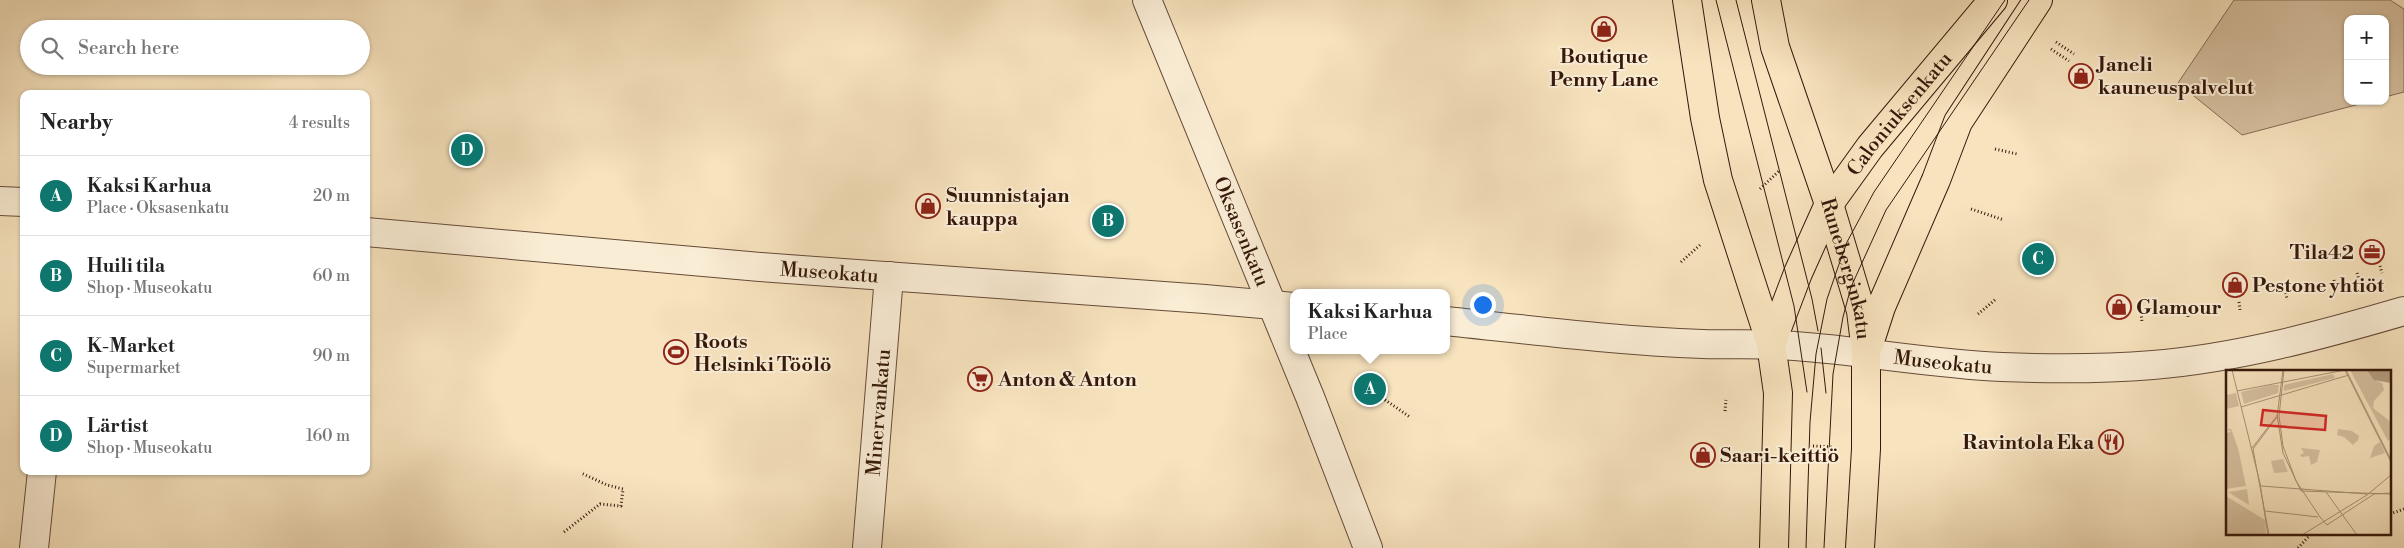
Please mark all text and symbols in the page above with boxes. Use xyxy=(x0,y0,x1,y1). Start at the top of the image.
map controls xyxy=(2344,15,2389,105)
button: + xyxy=(2344,15,2389,60)
shop icon: Boutique Penny Lane xyxy=(1591,16,1617,42)
search box xyxy=(20,20,370,75)
icon: search xyxy=(38,34,66,62)
text: Search here xyxy=(78,36,179,60)
place label: Boutique Penny Lane xyxy=(1550,45,1659,93)
street label: Caloniuksenkatu xyxy=(1842,47,1958,181)
place label: Janeli kauneuspalvelut xyxy=(2095,53,2255,101)
button: − xyxy=(2344,60,2389,105)
shop icon: Janeli kauneuspalvelut xyxy=(2068,63,2094,89)
text: Nearby xyxy=(40,110,113,136)
text: 4 results xyxy=(289,113,350,133)
pin: D xyxy=(451,131,483,169)
street label: Oksasenkatu xyxy=(1207,173,1274,291)
text: Kaksi Karhua xyxy=(87,174,211,198)
place label: Suunnistajan kauppa xyxy=(946,184,1070,232)
text: A xyxy=(50,186,62,206)
text: 20 m xyxy=(313,186,350,206)
shop icon: Suunnistajan kauppa xyxy=(915,193,941,219)
street label: Runeberginkatu xyxy=(1814,195,1875,341)
text: Place · Oksasenkatu xyxy=(87,198,229,218)
pin: B xyxy=(1092,202,1124,240)
office icon: Tila42 xyxy=(2359,239,2385,265)
pin: C xyxy=(2022,240,2054,278)
place label: Tila42 xyxy=(2290,241,2354,266)
text: Huili tila xyxy=(87,254,165,278)
street label: Museokatu xyxy=(779,257,880,290)
text: B xyxy=(50,266,62,286)
text: 60 m xyxy=(312,266,350,286)
shop icon: Pestone yhtiöt xyxy=(2222,272,2248,298)
place label: Pestone yhtiöt xyxy=(2252,274,2385,299)
text: Shop · Museokatu xyxy=(87,278,212,298)
popup xyxy=(1290,289,1450,354)
your location xyxy=(1470,292,1496,318)
shop icon: Glamour xyxy=(2106,294,2132,320)
place label: Glamour xyxy=(2136,296,2222,321)
text: Kaksi Karhua xyxy=(1308,300,1432,324)
text: Place xyxy=(1308,324,1348,344)
place label: Roots Helsinki Töölö xyxy=(694,330,832,378)
text: K-Market xyxy=(87,334,175,358)
sports icon: Roots Helsinki Töölö xyxy=(663,339,689,365)
text: C xyxy=(50,346,62,366)
text: 90 m xyxy=(312,346,350,366)
street label: Museokatu xyxy=(1892,346,1994,381)
street label: Minervankatu xyxy=(862,347,897,477)
text: Supermarket xyxy=(87,358,181,378)
supermarket icon: Anton & Anton xyxy=(967,366,993,392)
place label: Anton & Anton xyxy=(997,368,1138,393)
pin: A xyxy=(1354,370,1386,408)
inset map xyxy=(2226,370,2392,536)
text: Lärtist xyxy=(87,414,148,438)
text: D xyxy=(50,426,62,446)
text: 160 m xyxy=(306,426,350,446)
restaurant icon: Ravintola Eka xyxy=(2098,429,2124,455)
place label: Ravintola Eka xyxy=(1963,431,2094,456)
text: Shop · Museokatu xyxy=(87,438,212,458)
shop icon: Saari-keittiö xyxy=(1690,442,1716,468)
place label: Saari-keittiö xyxy=(1720,444,1839,469)

